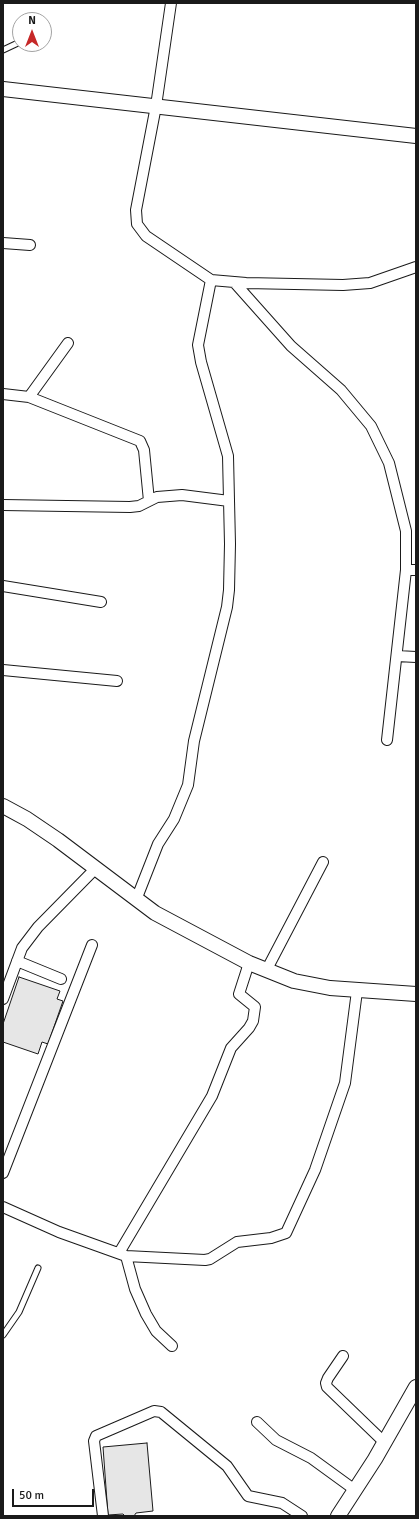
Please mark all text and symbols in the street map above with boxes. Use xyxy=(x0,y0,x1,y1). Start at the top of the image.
north arrow xyxy=(12,12,52,52)
text: N xyxy=(28,14,36,27)
scale bar xyxy=(14,1481,96,1507)
text: 50 m xyxy=(19,1488,44,1503)

